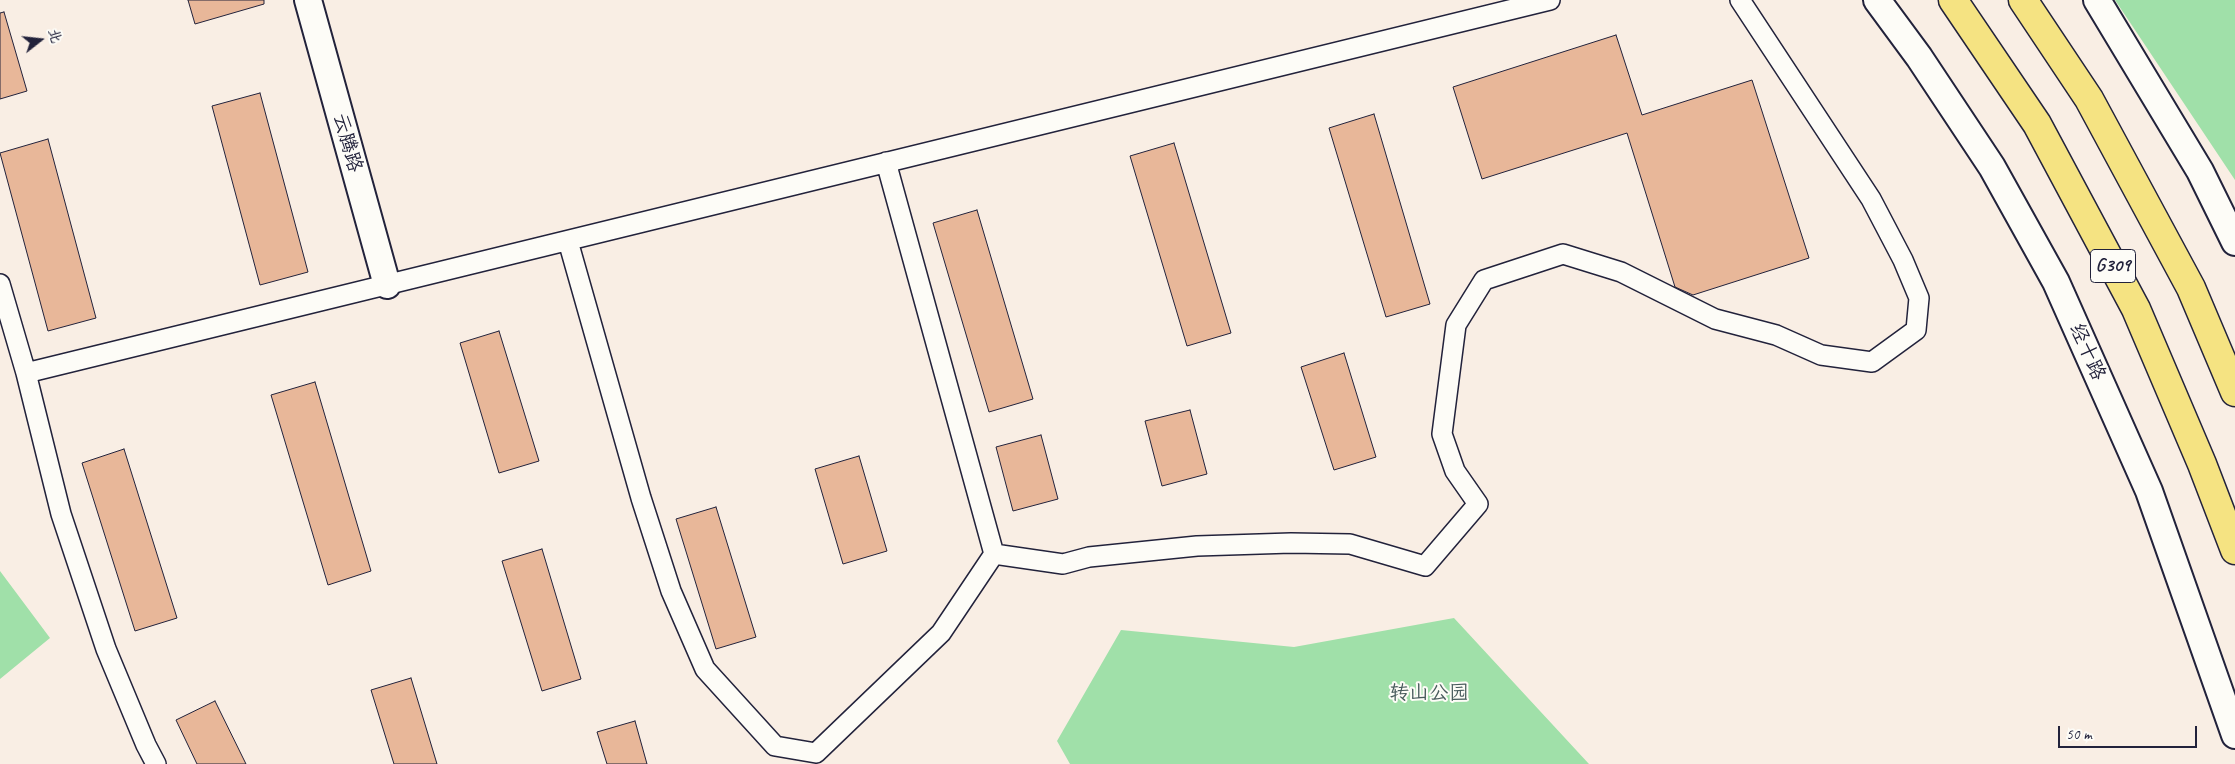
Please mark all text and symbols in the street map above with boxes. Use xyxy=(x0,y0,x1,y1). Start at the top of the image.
north arrow xyxy=(15,15,65,65)
text: 北 xyxy=(45,27,65,45)
street label: 云腾路 xyxy=(327,111,367,175)
road number: G309 xyxy=(2090,250,2136,282)
street label: 经十路 xyxy=(2064,320,2110,384)
park label: 转山公园 xyxy=(1389,682,1469,706)
scale bar xyxy=(2060,716,2199,748)
text: 50 m xyxy=(2066,725,2092,744)

